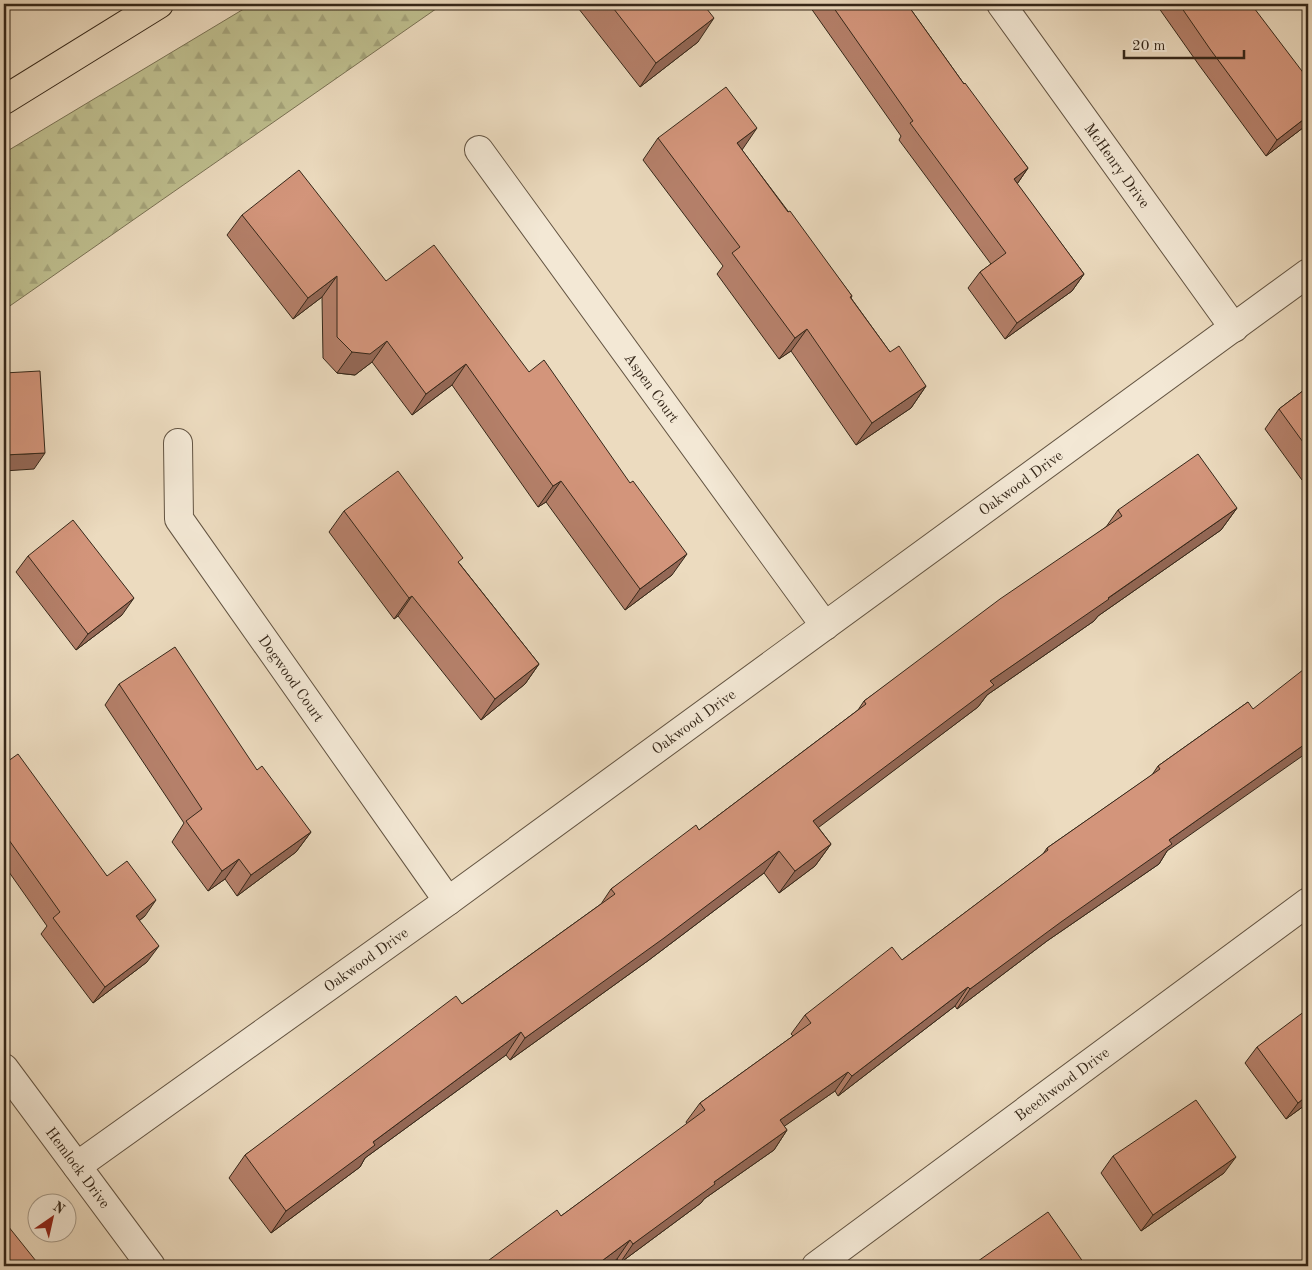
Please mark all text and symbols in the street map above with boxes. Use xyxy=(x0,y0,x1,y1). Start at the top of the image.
scale bar xyxy=(1124,28,1244,60)
text: 20 m xyxy=(1132,39,1166,54)
street label: McHenry Drive xyxy=(1081,121,1151,212)
street label: Aspen Court xyxy=(620,351,681,426)
street label: Oakwood Drive xyxy=(977,449,1066,519)
street label: Dogwood Court xyxy=(255,633,326,725)
street label: Oakwood Drive xyxy=(650,687,739,758)
street label: Oakwood Drive xyxy=(322,926,412,996)
street label: Beechwood Drive xyxy=(1013,1046,1113,1125)
street label: Hemlock Drive xyxy=(42,1125,112,1212)
north arrow xyxy=(28,1192,78,1242)
text: N xyxy=(50,1199,67,1217)

